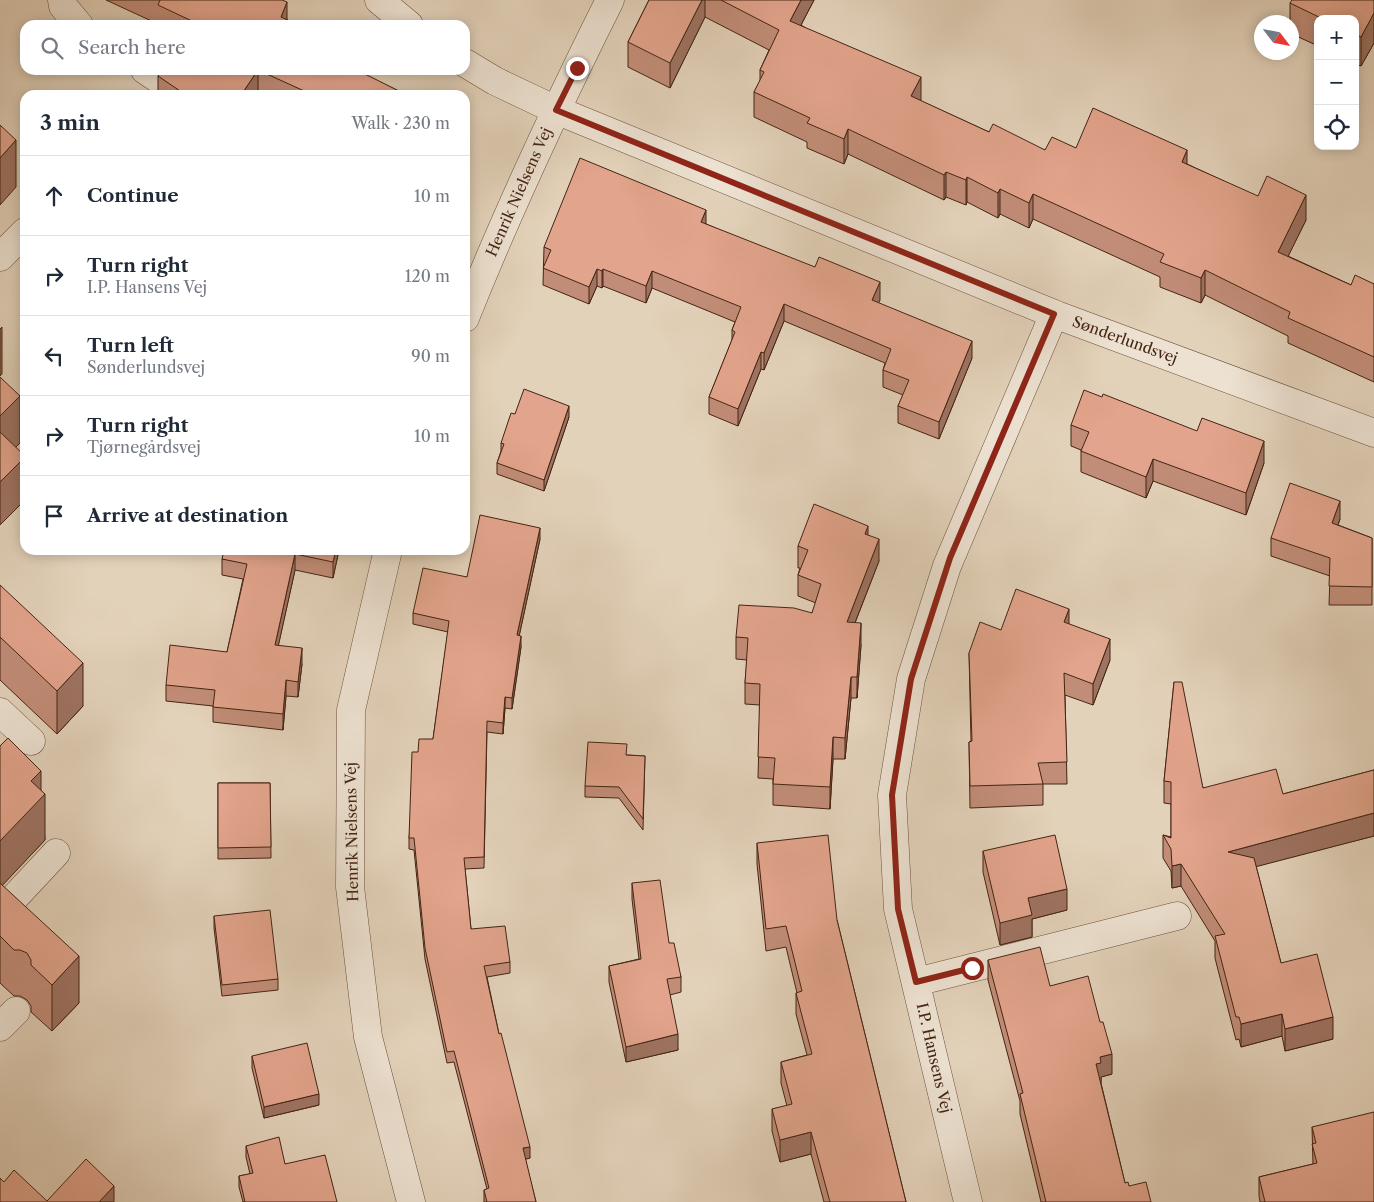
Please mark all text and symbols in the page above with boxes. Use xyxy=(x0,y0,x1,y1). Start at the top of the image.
north arrow xyxy=(1254,15,1299,60)
map controls xyxy=(1314,15,1359,150)
button: + xyxy=(1314,15,1359,60)
search box xyxy=(20,20,470,75)
icon: search xyxy=(38,34,66,62)
text: Search here xyxy=(78,36,186,59)
route end xyxy=(566,57,589,80)
button: − xyxy=(1314,60,1359,105)
button: locate xyxy=(1314,105,1359,150)
text: 3 min xyxy=(40,110,100,135)
text: Walk · 230 m xyxy=(351,113,450,133)
street label: Henrik Nielsens Vej xyxy=(481,124,556,259)
icon: ahead xyxy=(40,182,68,210)
text: Continue xyxy=(87,184,179,207)
text: 10 m xyxy=(414,186,450,206)
text: Turn right xyxy=(87,254,188,277)
icon: right xyxy=(40,262,68,290)
text: 120 m xyxy=(405,266,450,286)
text: I.P. Hansens Vej xyxy=(87,277,207,297)
street label: Sønderlundsvej xyxy=(1070,312,1180,367)
text: Turn left xyxy=(87,334,174,357)
icon: left xyxy=(40,342,68,370)
text: 90 m xyxy=(411,346,450,366)
text: Sønderlundsvej xyxy=(87,357,205,377)
text: Turn right xyxy=(87,414,188,437)
icon: right xyxy=(40,422,68,450)
text: 10 m xyxy=(414,426,450,446)
text: Tjørnegårdsvej xyxy=(87,437,201,457)
icon: arrive xyxy=(40,502,68,530)
text: Arrive at destination xyxy=(87,504,288,527)
street label: Henrik Nielsens Vej xyxy=(341,762,362,902)
route start xyxy=(961,957,984,980)
street label: I.P. Hansens Vej xyxy=(913,1001,956,1115)

